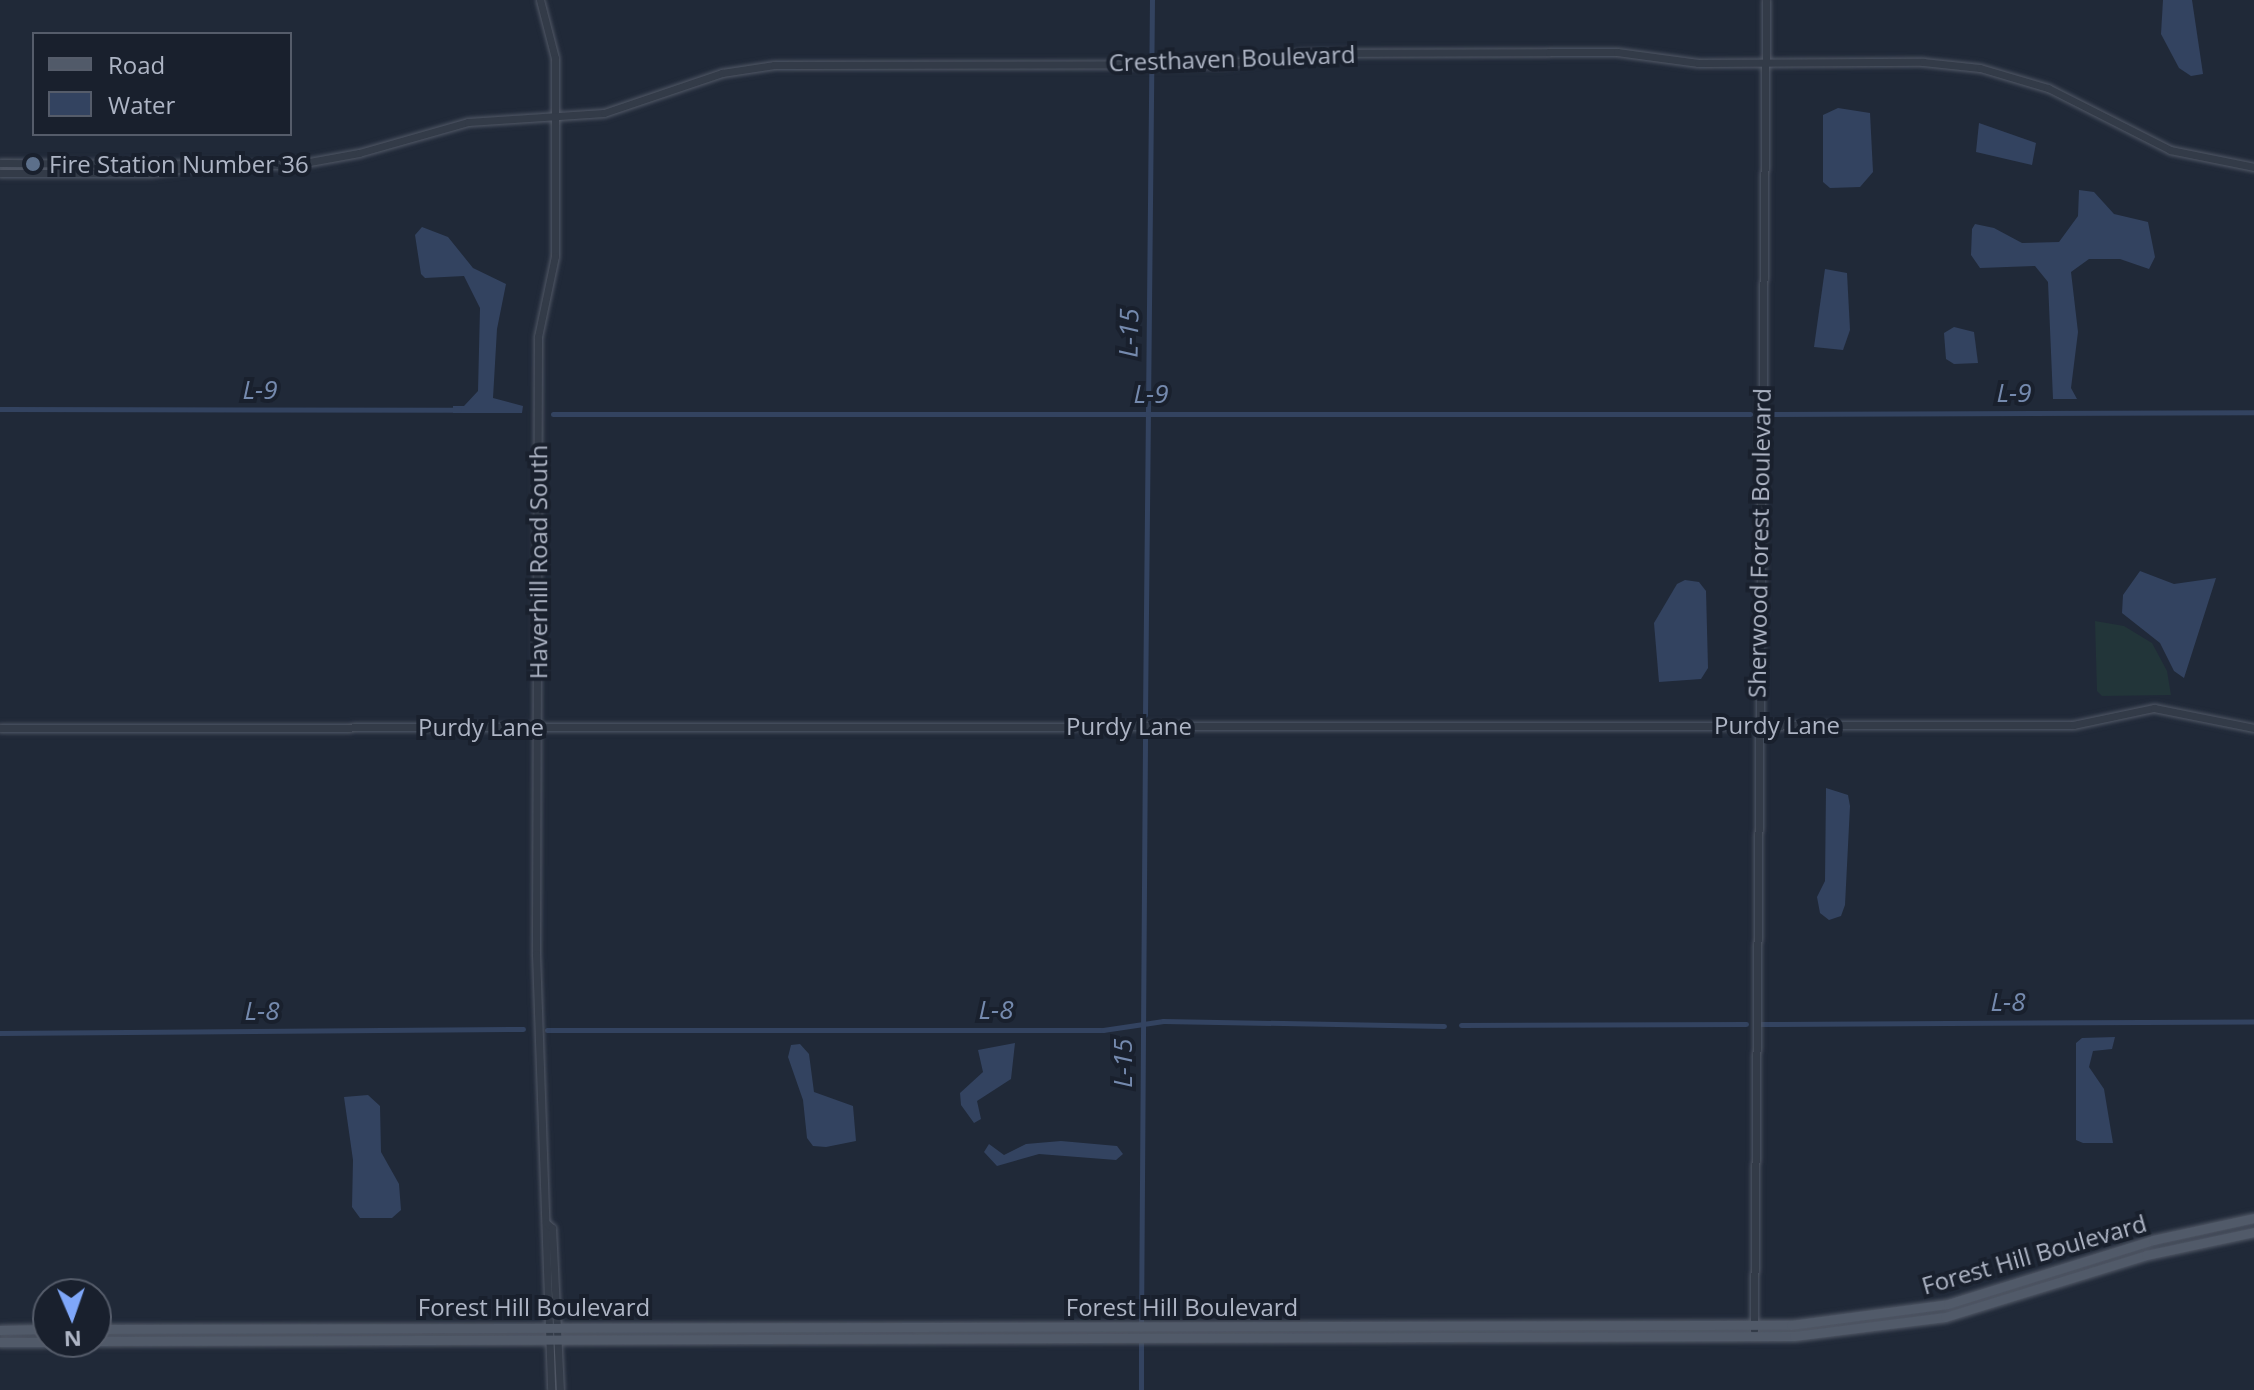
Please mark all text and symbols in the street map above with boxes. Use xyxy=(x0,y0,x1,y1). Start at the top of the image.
legend xyxy=(32,32,292,136)
street label: Cresthaven Boulevard xyxy=(1108,39,1356,77)
text: Road xyxy=(108,48,165,81)
text: Water xyxy=(108,88,175,121)
place label: Fire Station Number 36 xyxy=(49,150,309,178)
marker: Fire Station Number 36 xyxy=(24,155,42,173)
water label: L-15 xyxy=(1113,308,1145,358)
water label: L-9 xyxy=(243,374,277,406)
water label: L-9 xyxy=(1997,377,2031,409)
water label: L-9 xyxy=(1134,378,1168,410)
street label: Sherwood Forest Boulevard xyxy=(1742,388,1776,698)
street label: Haverhill Road South xyxy=(524,445,552,679)
street label: Purdy Lane xyxy=(1714,711,1840,739)
street label: Purdy Lane xyxy=(1066,712,1192,740)
street label: Purdy Lane xyxy=(418,713,544,741)
water label: L-8 xyxy=(1991,986,2025,1018)
water label: L-8 xyxy=(979,994,1013,1026)
water label: L-8 xyxy=(245,995,279,1027)
water label: L-15 xyxy=(1107,1038,1139,1088)
street label: Forest Hill Boulevard xyxy=(1918,1208,2150,1300)
north arrow xyxy=(32,1278,112,1358)
street label: Forest Hill Boulevard xyxy=(418,1293,650,1321)
street label: Forest Hill Boulevard xyxy=(1066,1293,1298,1321)
text: N xyxy=(63,1325,82,1355)

